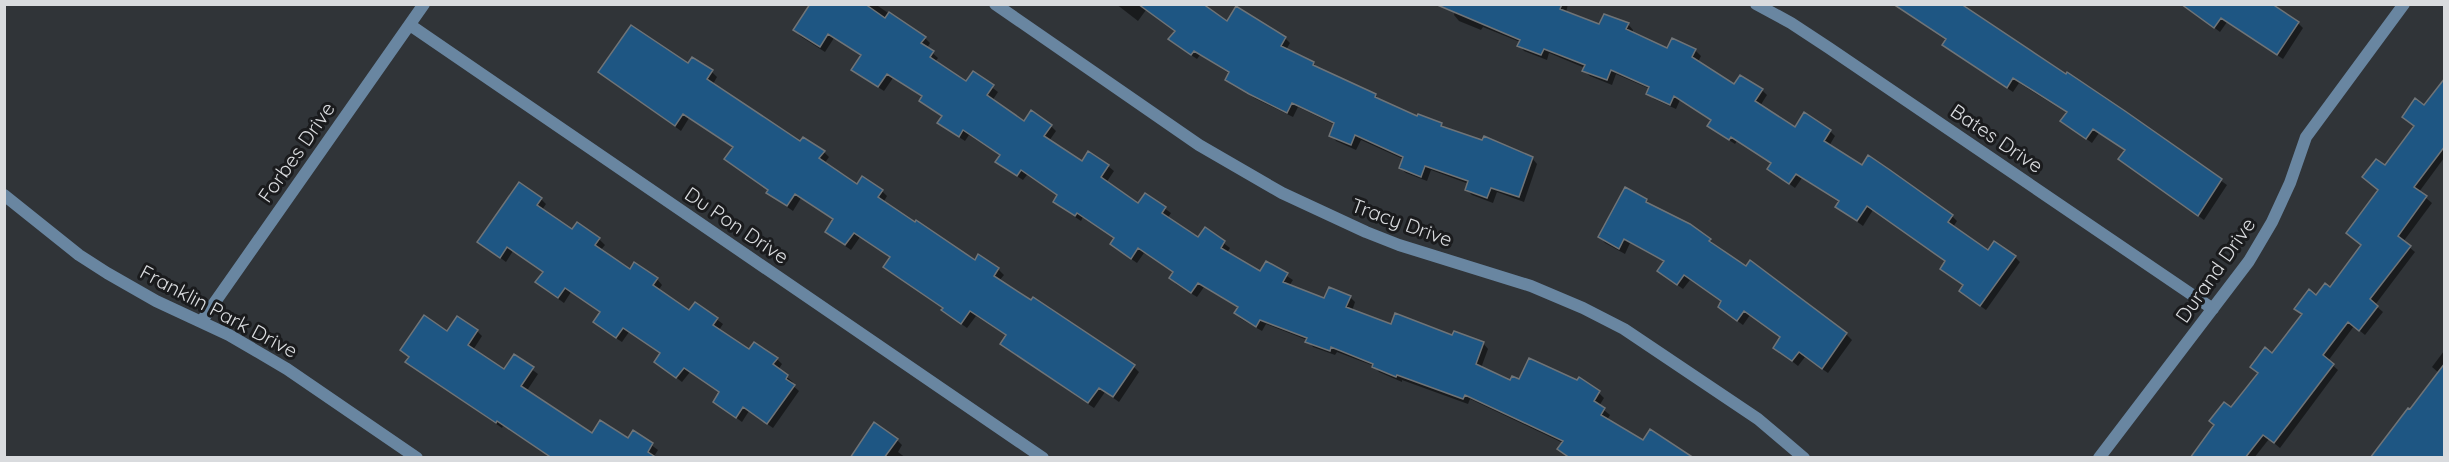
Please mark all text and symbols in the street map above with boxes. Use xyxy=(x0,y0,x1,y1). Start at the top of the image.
street label: Forbes Drive xyxy=(252,97,340,207)
street label: Bates Drive xyxy=(1946,98,2048,178)
street label: Du Pon Drive xyxy=(680,181,794,269)
street label: Tracy Drive xyxy=(1348,192,1456,252)
street label: Durand Drive xyxy=(2170,213,2260,327)
street label: Franklin Park Drive xyxy=(136,259,302,363)

